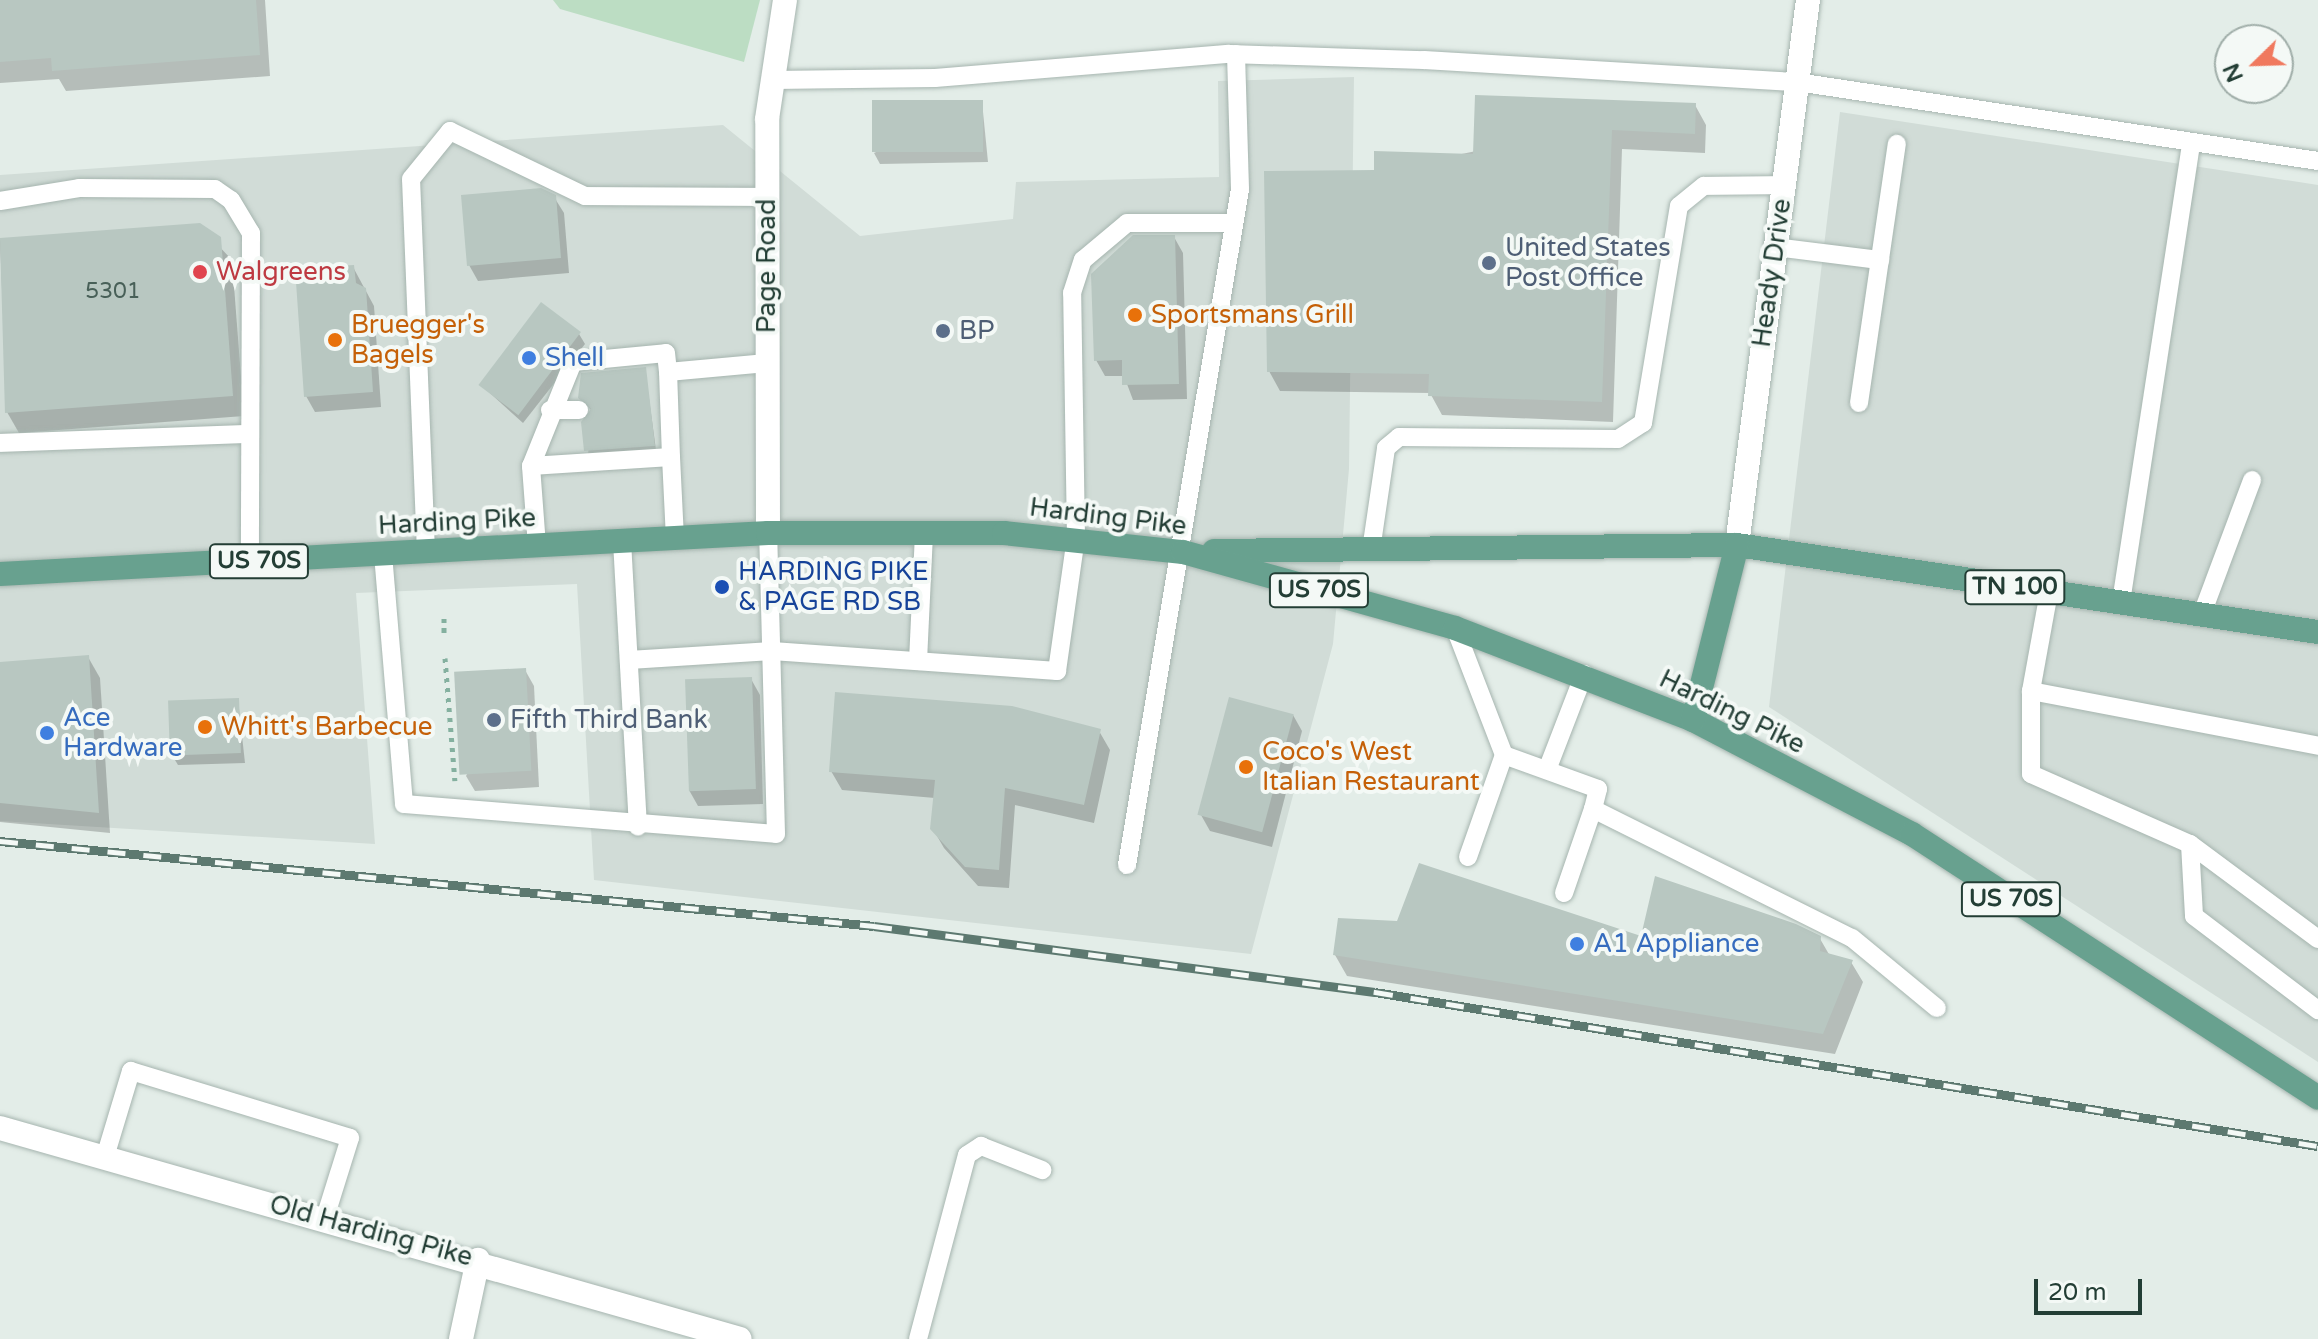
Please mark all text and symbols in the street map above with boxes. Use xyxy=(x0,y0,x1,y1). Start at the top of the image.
north arrow xyxy=(2214,24,2294,104)
text: N xyxy=(2218,59,2249,86)
street label: Heady Drive xyxy=(1746,197,1798,349)
street label: Page Road xyxy=(751,199,783,333)
place label: United States Post Office xyxy=(1505,232,1671,294)
marker: United States Post Office xyxy=(1480,254,1498,272)
place label: Walgreens xyxy=(216,256,346,288)
marker: Walgreens xyxy=(191,263,209,281)
house number: 5301 xyxy=(85,279,141,305)
place label: Sportsmans Grill xyxy=(1151,299,1354,331)
marker: Sportsmans Grill xyxy=(1126,306,1144,324)
place label: Bruegger's Bagels xyxy=(351,309,485,370)
place label: BP xyxy=(959,315,994,347)
marker: BP xyxy=(934,322,952,340)
marker: Bruegger's Bagels xyxy=(326,331,344,349)
place label: Shell xyxy=(545,342,604,374)
marker: Shell xyxy=(520,349,538,367)
street label: Harding Pike xyxy=(1028,492,1188,542)
street label: Harding Pike xyxy=(377,502,537,542)
road number: US 70S xyxy=(207,541,311,581)
place label: HARDING PIKE & PAGE RD SB xyxy=(738,556,929,618)
road number: TN 100 xyxy=(1963,567,2067,607)
road number: US 70S xyxy=(1267,570,1371,610)
marker: HARDING PIKE & PAGE RD SB xyxy=(713,578,731,596)
street label: Harding Pike xyxy=(1654,663,1810,761)
place label: Ace Hardware xyxy=(63,702,183,764)
place label: Fifth Third Bank xyxy=(510,704,708,736)
place label: Whitt's Barbecue xyxy=(221,711,433,743)
marker: Fifth Third Bank xyxy=(485,711,503,729)
marker: Whitt's Barbecue xyxy=(196,718,214,736)
marker: Ace Hardware xyxy=(38,724,56,742)
place label: Coco's West Italian Restaurant xyxy=(1262,736,1480,798)
marker: Coco's West Italian Restaurant xyxy=(1237,758,1255,776)
road number: US 70S xyxy=(1959,879,2063,919)
place label: A1 Appliance xyxy=(1593,928,1759,960)
marker: A1 Appliance xyxy=(1568,935,1586,953)
street label: Old Harding Pike xyxy=(266,1189,476,1273)
scale bar xyxy=(2038,1263,2146,1313)
text: 20 m xyxy=(2048,1278,2106,1307)

